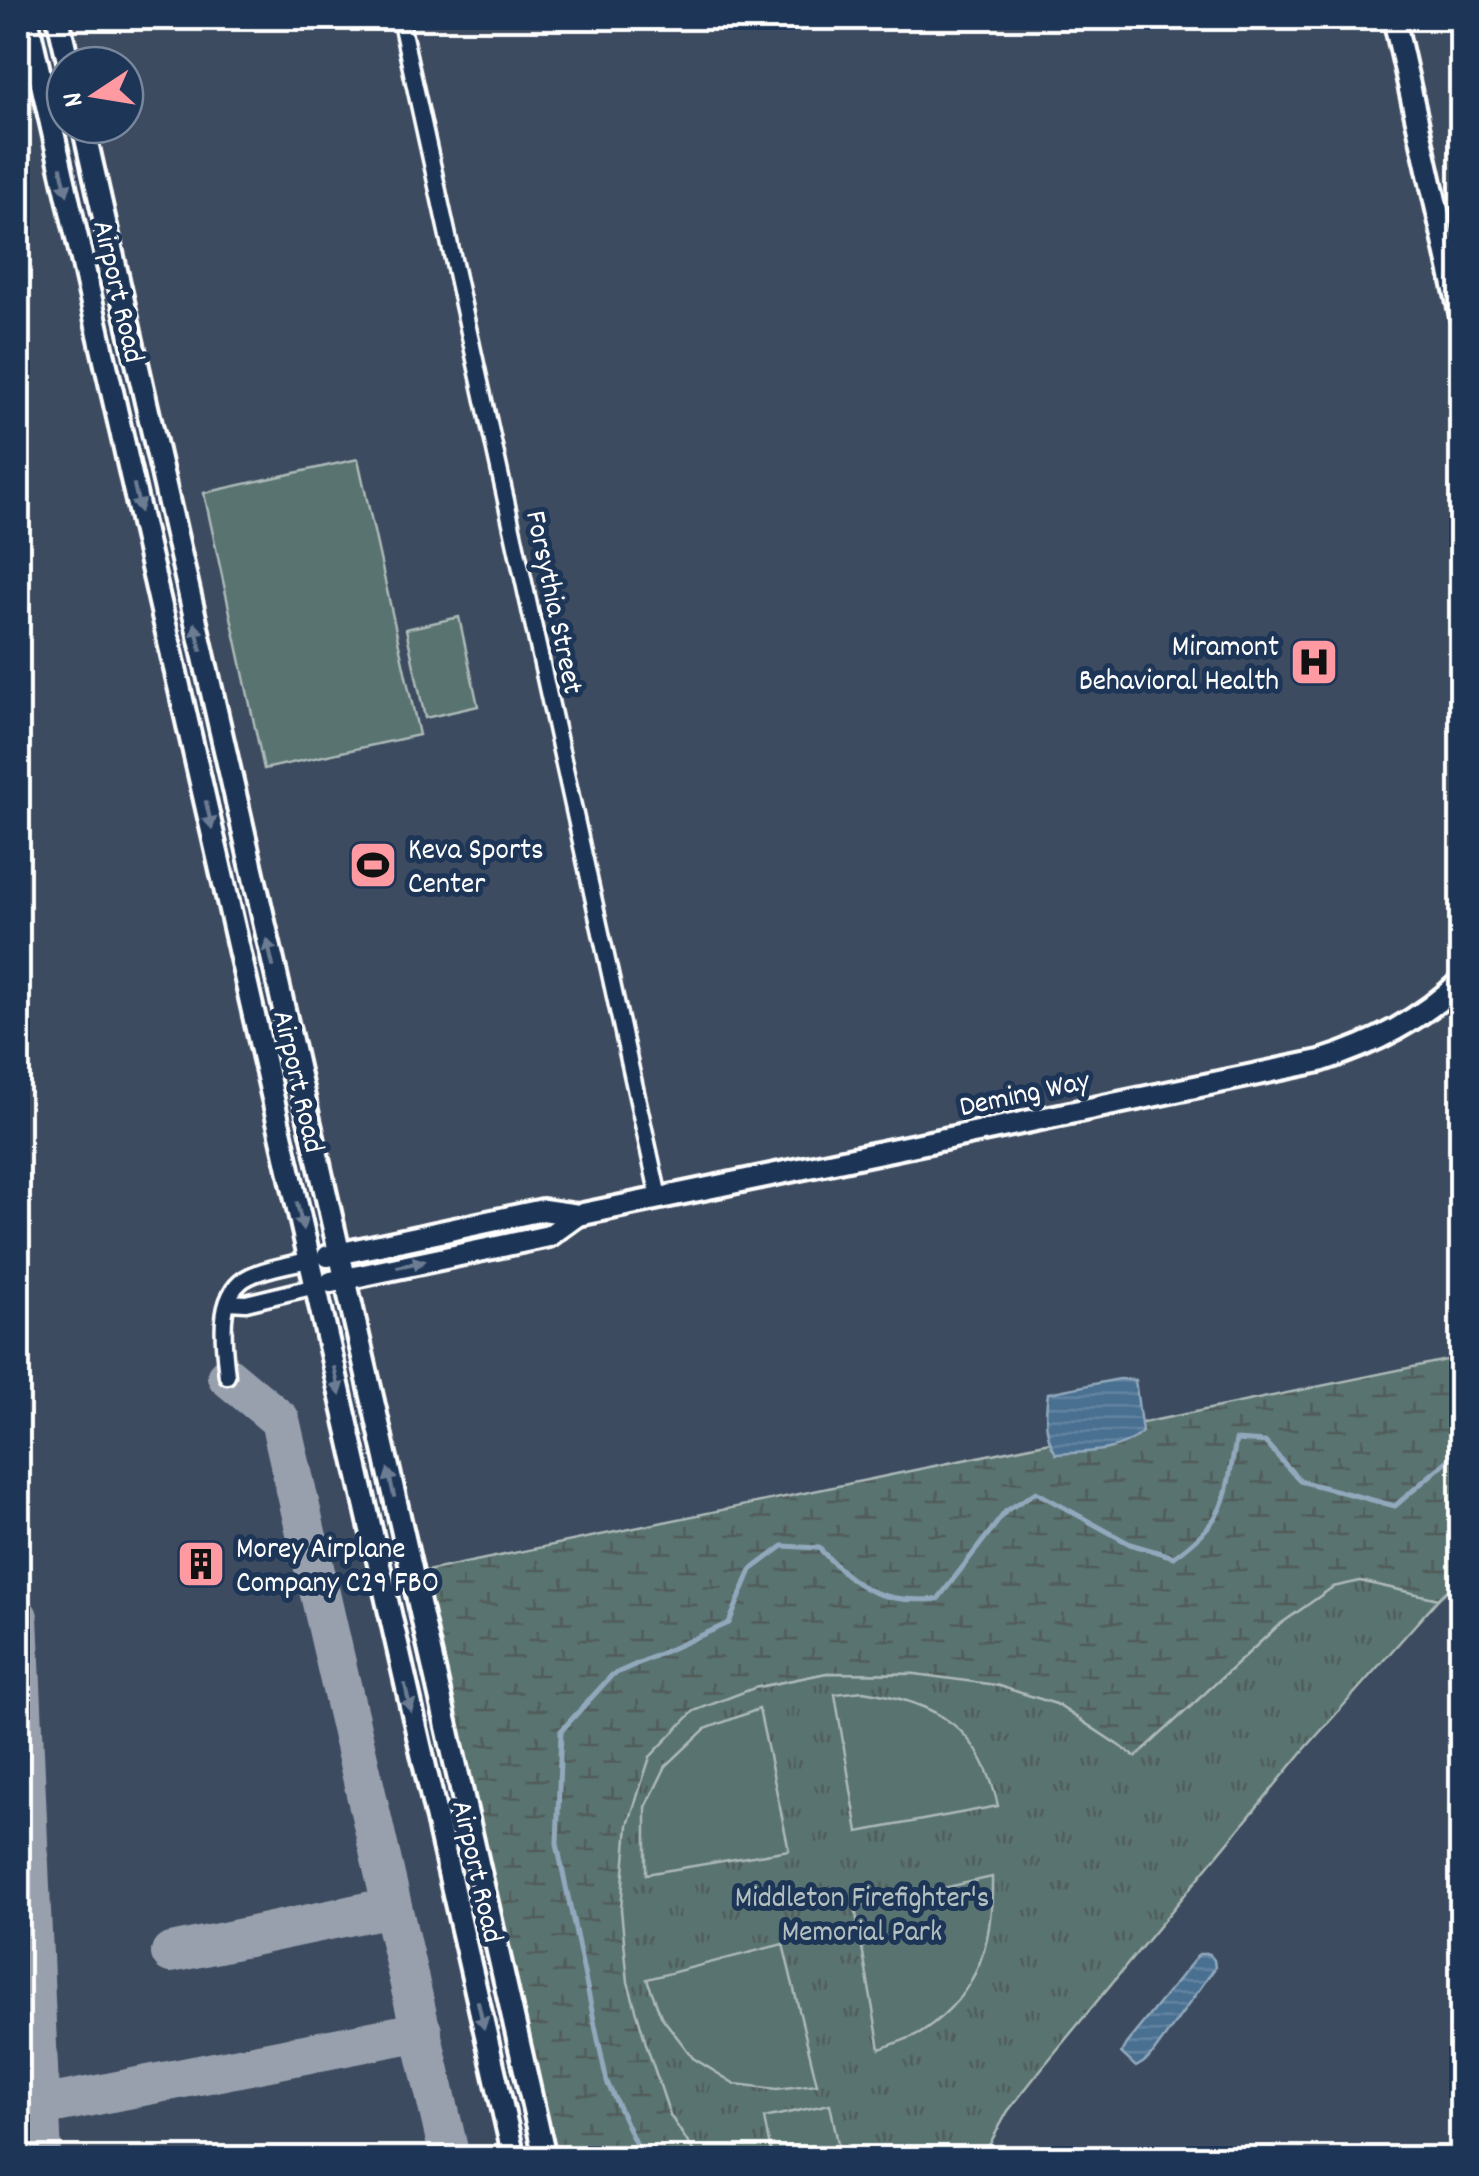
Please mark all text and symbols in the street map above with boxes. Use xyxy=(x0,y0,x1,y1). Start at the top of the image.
north arrow xyxy=(45,45,145,145)
text: N xyxy=(54,88,96,110)
one-way arrow xyxy=(57,166,73,197)
street label: Airport Road xyxy=(78,216,153,368)
one-way arrow xyxy=(130,483,145,514)
street label: Forsythia Street xyxy=(511,507,592,699)
one-way arrow xyxy=(190,621,205,652)
place label: Miramont Behavioral Health xyxy=(1079,628,1279,705)
hospital icon: Miramont Behavioral Health xyxy=(1288,636,1340,688)
one-way arrow xyxy=(202,799,217,830)
place label: Keva Sports Center xyxy=(408,831,544,908)
sports icon: Keva Sports Center xyxy=(347,839,399,891)
one-way arrow xyxy=(262,938,277,969)
street label: Airport Road xyxy=(258,1006,333,1158)
street label: Deming Way xyxy=(956,1061,1095,1131)
one-way arrow xyxy=(293,1201,308,1232)
one-way arrow xyxy=(396,1256,427,1272)
one-way arrow xyxy=(330,1366,346,1397)
one-way arrow xyxy=(383,1467,398,1498)
place label: Morey Airplane Company C29 FBO xyxy=(236,1530,439,1607)
building icon: Morey Airplane Company C29 FBO xyxy=(175,1538,227,1590)
one-way arrow xyxy=(401,1683,416,1714)
street label: Airport Road xyxy=(437,1796,512,1948)
park label: Middleton Firefighter's Memorial Park xyxy=(735,1879,989,1956)
one-way arrow xyxy=(474,2000,489,2031)

